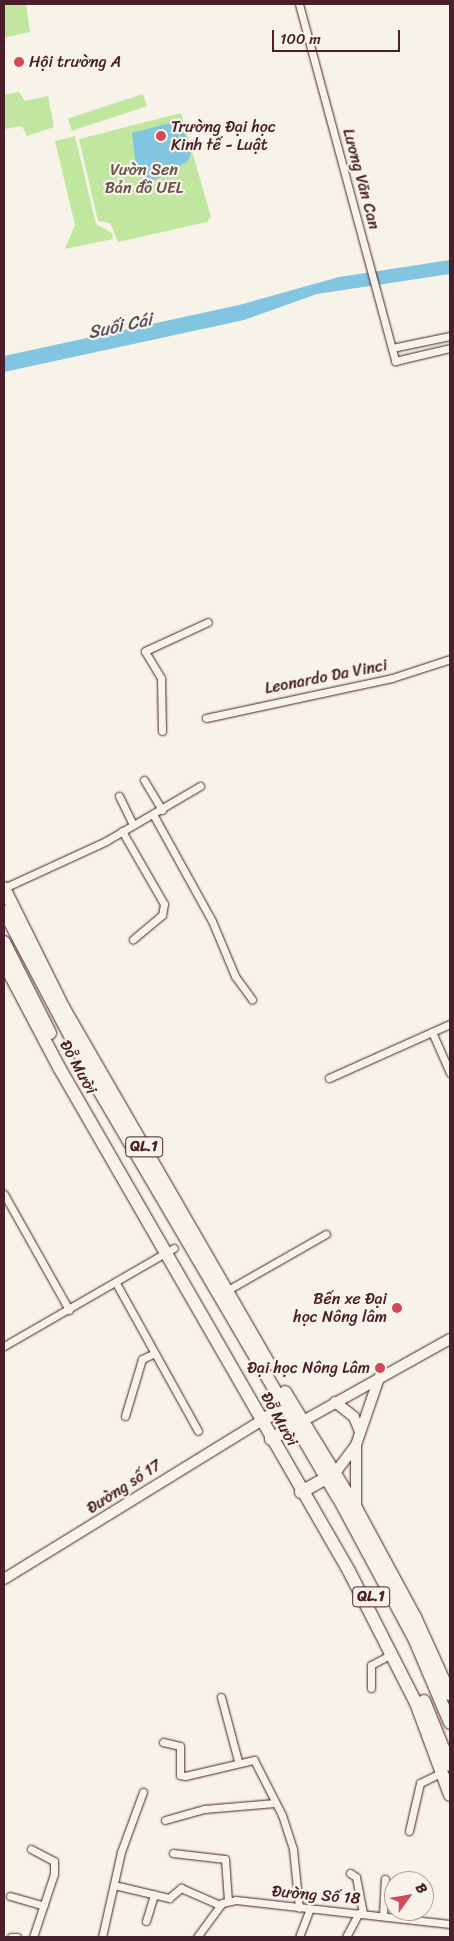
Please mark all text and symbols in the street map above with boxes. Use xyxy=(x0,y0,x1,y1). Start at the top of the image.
scale bar xyxy=(274,20,402,52)
text: 100 m xyxy=(280,26,321,52)
place label: Hội trường A xyxy=(29,52,121,72)
marker: Hội trường A xyxy=(13,56,25,68)
place label: Trường Đại học Kinh tế - Luật xyxy=(171,117,276,155)
street label: Lương Văn Can xyxy=(338,127,384,231)
marker: Trường Đại học Kinh tế - Luật xyxy=(155,130,167,142)
park label: Vườn Sen Bản đồ UEL xyxy=(105,160,183,198)
water label: Suối Cái xyxy=(86,309,154,343)
street label: Leonardo Da Vinci xyxy=(263,656,389,698)
street label: Đỗ Mười xyxy=(55,1037,101,1097)
road number: QL.1 xyxy=(124,1134,164,1160)
place label: Bến xe Đại học Nông lâm xyxy=(293,1289,387,1327)
marker: Bến xe Đại học Nông lâm xyxy=(391,1302,403,1314)
place label: Đại học Nông Lâm xyxy=(247,1358,370,1378)
marker: Đại học Nông Lâm xyxy=(374,1362,386,1374)
street label: Đỗ Mười xyxy=(256,1389,302,1449)
street label: Đường số 17 xyxy=(83,1456,165,1518)
road number: QL.1 xyxy=(351,1584,391,1610)
north arrow xyxy=(384,1871,434,1921)
text: B xyxy=(408,1878,434,1899)
street label: Đường Số 18 xyxy=(271,1882,361,1908)

